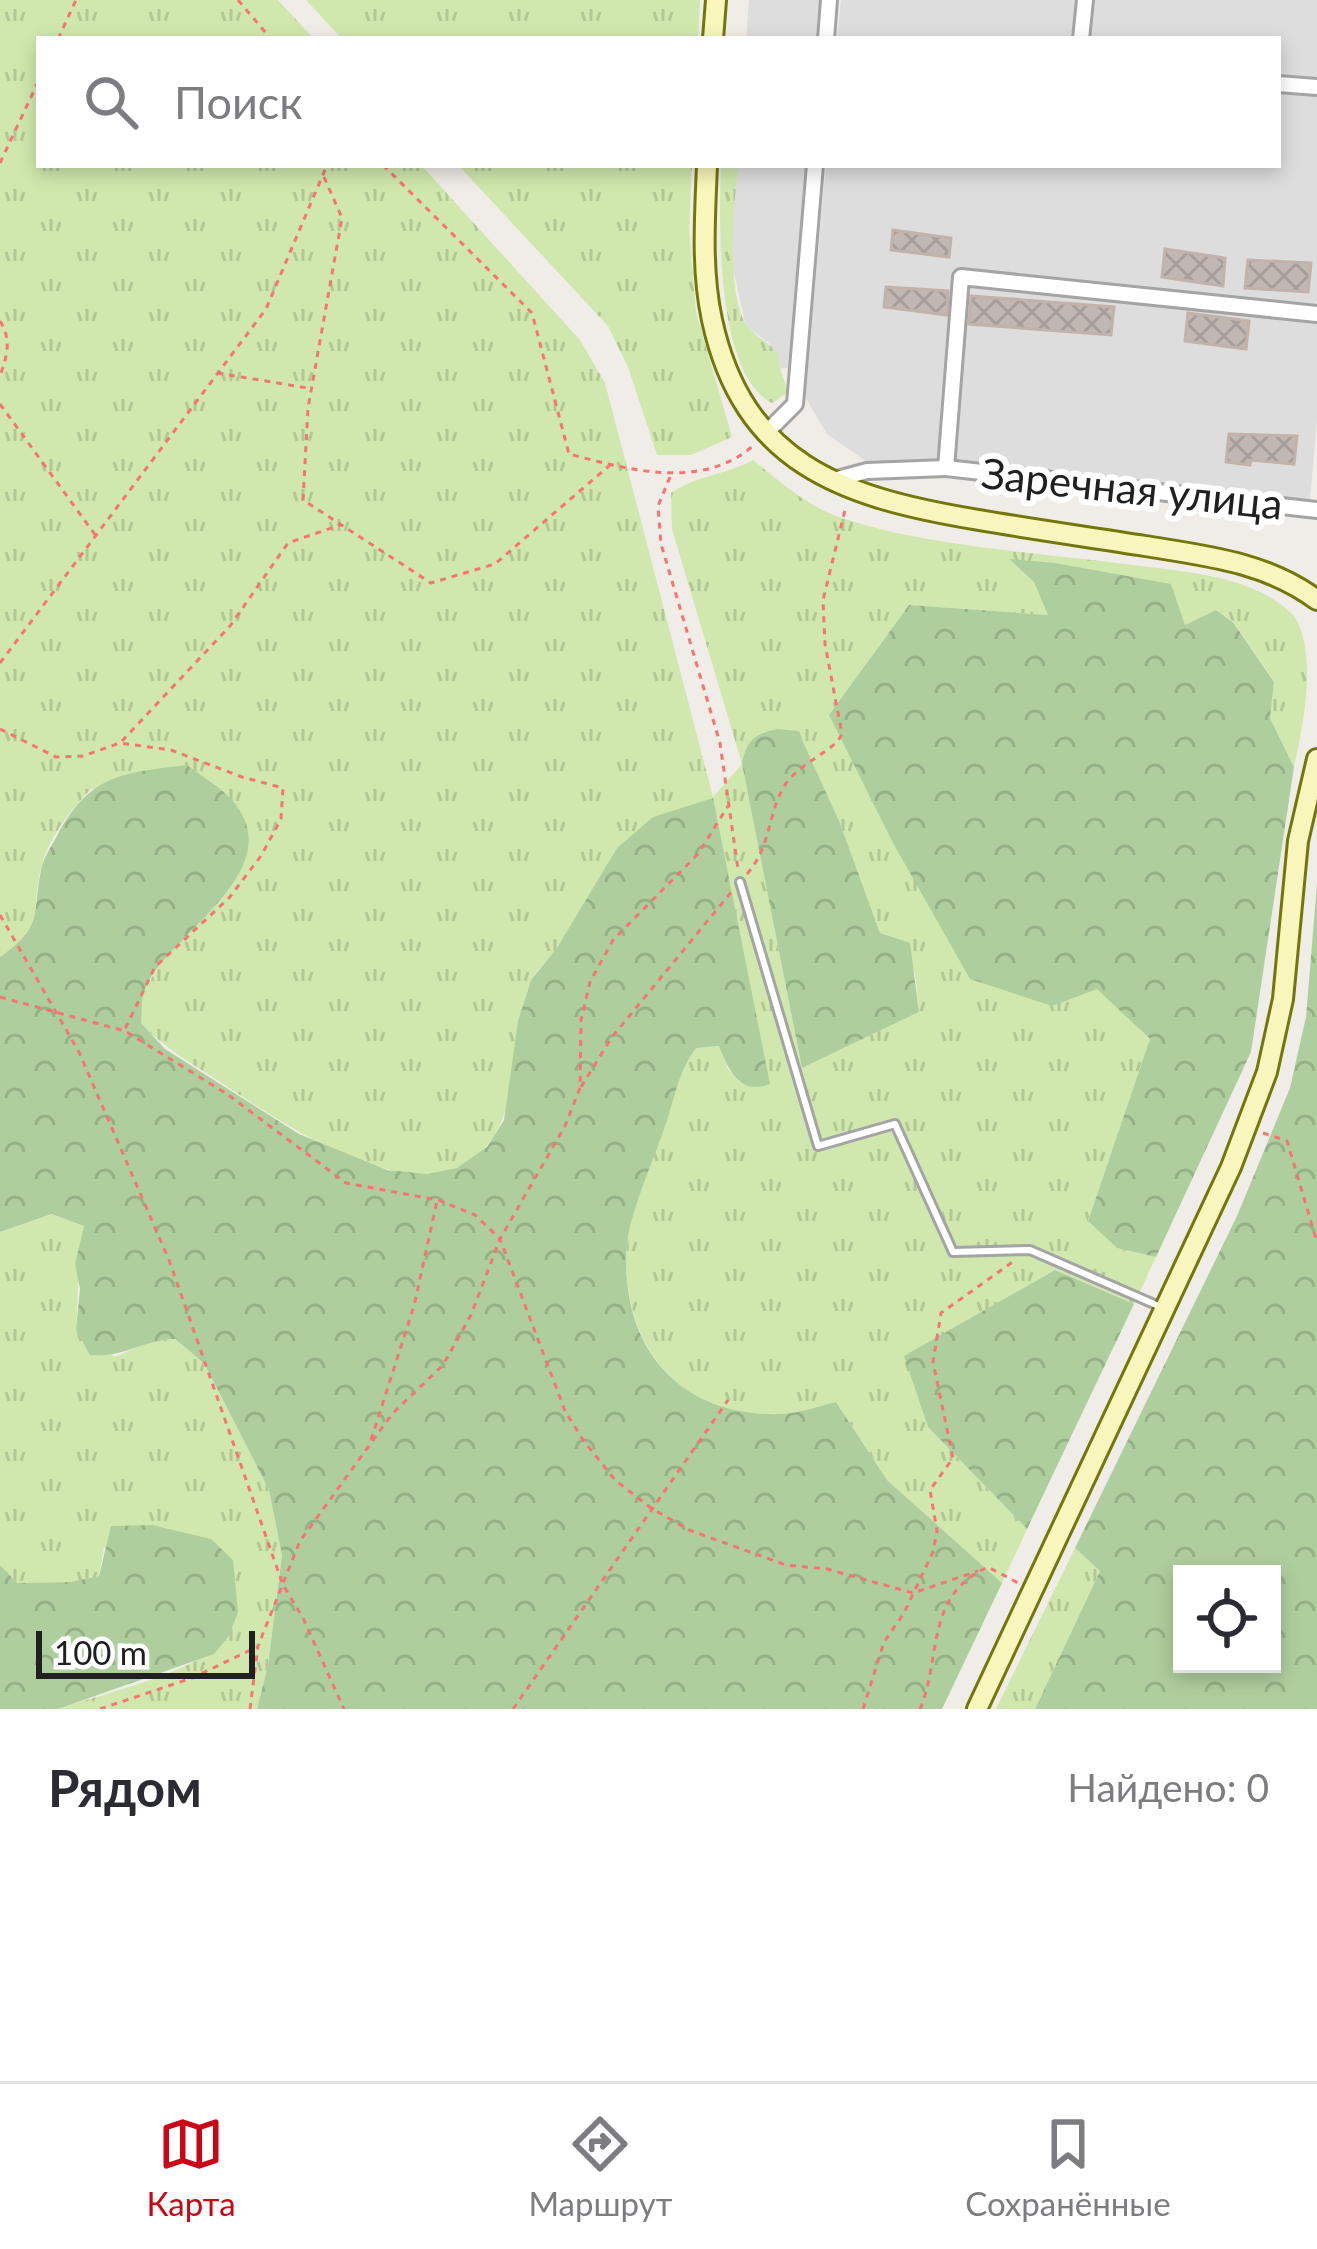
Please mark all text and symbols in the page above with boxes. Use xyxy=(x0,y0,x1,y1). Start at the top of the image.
search box xyxy=(36,36,1281,168)
icon: search xyxy=(78,69,144,135)
text: Поиск xyxy=(174,75,303,129)
street label: Заречная улица xyxy=(979,447,1285,529)
map controls xyxy=(1173,1565,1281,1673)
button: locate xyxy=(1173,1565,1281,1673)
scale bar xyxy=(36,1625,255,1678)
text: 100 m xyxy=(54,1632,147,1672)
text: Рядом xyxy=(48,1757,202,1818)
text: Найдено: 0 xyxy=(1067,1764,1269,1810)
tab: Карта xyxy=(146,2111,236,2223)
tab: Маршрут xyxy=(528,2111,672,2223)
tab: Сохранённые xyxy=(965,2111,1171,2223)

